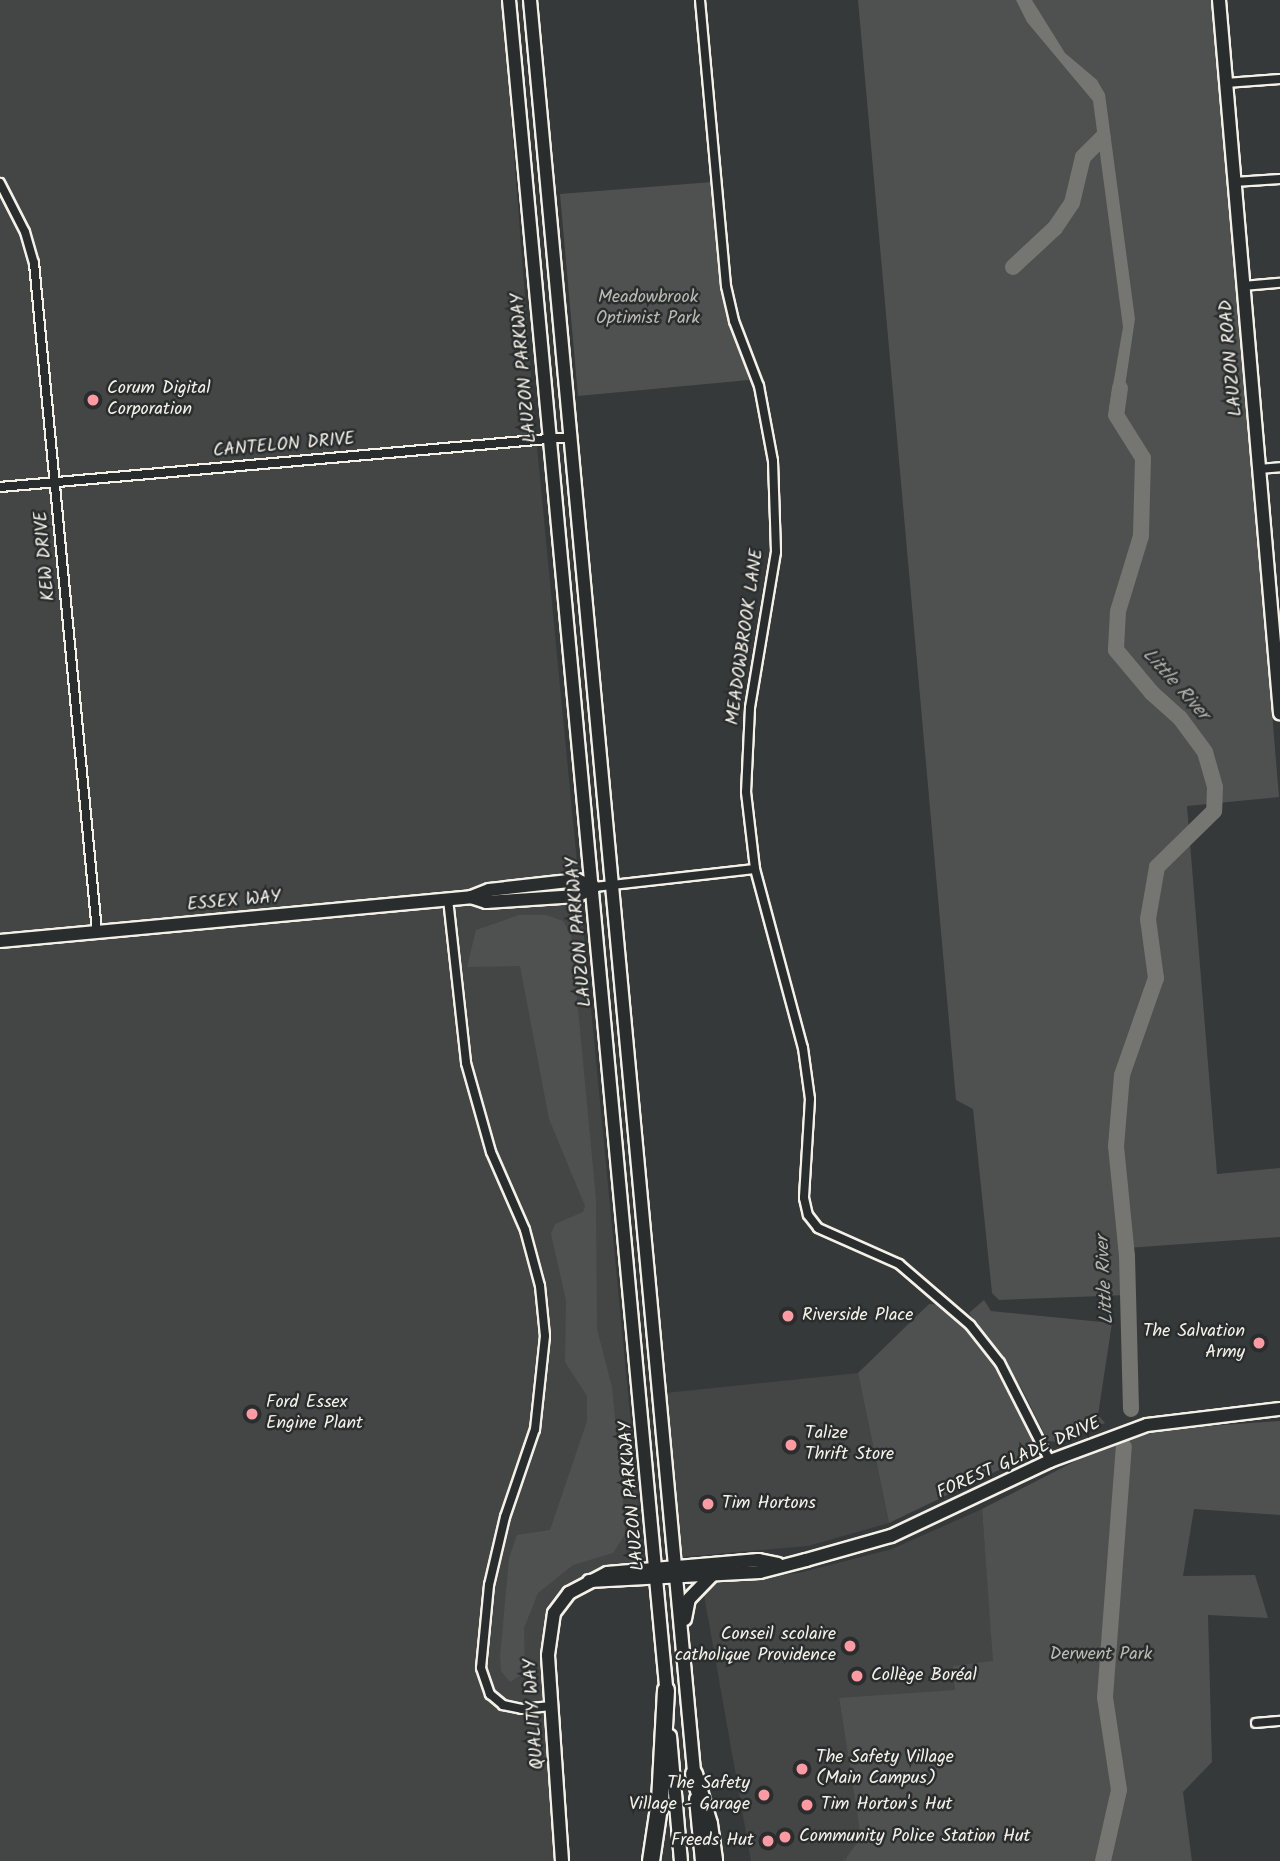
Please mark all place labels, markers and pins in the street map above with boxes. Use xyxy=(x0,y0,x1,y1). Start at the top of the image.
place label: Corum Digital Corporation xyxy=(107,379,211,422)
marker: Corum Digital Corporation xyxy=(85,392,101,408)
place label: Riverside Place xyxy=(802,1305,913,1327)
marker: Riverside Place xyxy=(780,1308,796,1324)
place label: The Salvation Army xyxy=(1143,1322,1245,1364)
marker: The Salvation Army xyxy=(1251,1335,1267,1351)
place label: Ford Essex Engine Plant xyxy=(266,1393,363,1436)
marker: Ford Essex Engine Plant xyxy=(244,1406,260,1422)
place label: Talize Thrift Store xyxy=(805,1424,894,1466)
marker: Talize Thrift Store xyxy=(783,1437,799,1453)
place label: Tim Hortons xyxy=(722,1493,816,1515)
marker: Tim Hortons xyxy=(700,1496,716,1512)
place label: Conseil scolaire catholique Providence xyxy=(675,1625,836,1668)
marker: Conseil scolaire catholique Providence xyxy=(842,1638,858,1654)
place label: Collège Boréal xyxy=(871,1665,977,1687)
marker: Collège Boréal xyxy=(849,1668,865,1684)
place label: The Safety Village (Main Campus) xyxy=(816,1748,954,1790)
marker: The Safety Village (Main Campus) xyxy=(794,1761,810,1777)
place label: The Safety Village - Garage xyxy=(629,1774,750,1816)
marker: The Safety Village - Garage xyxy=(756,1787,772,1803)
place label: Tim Horton's Hut xyxy=(821,1794,953,1816)
marker: Tim Horton's Hut xyxy=(799,1797,815,1813)
place label: Community Police Station Hut xyxy=(799,1826,1031,1848)
marker: Community Police Station Hut xyxy=(777,1829,793,1845)
place label: Freeds Hut xyxy=(671,1830,754,1852)
marker: Freeds Hut xyxy=(760,1833,776,1849)

